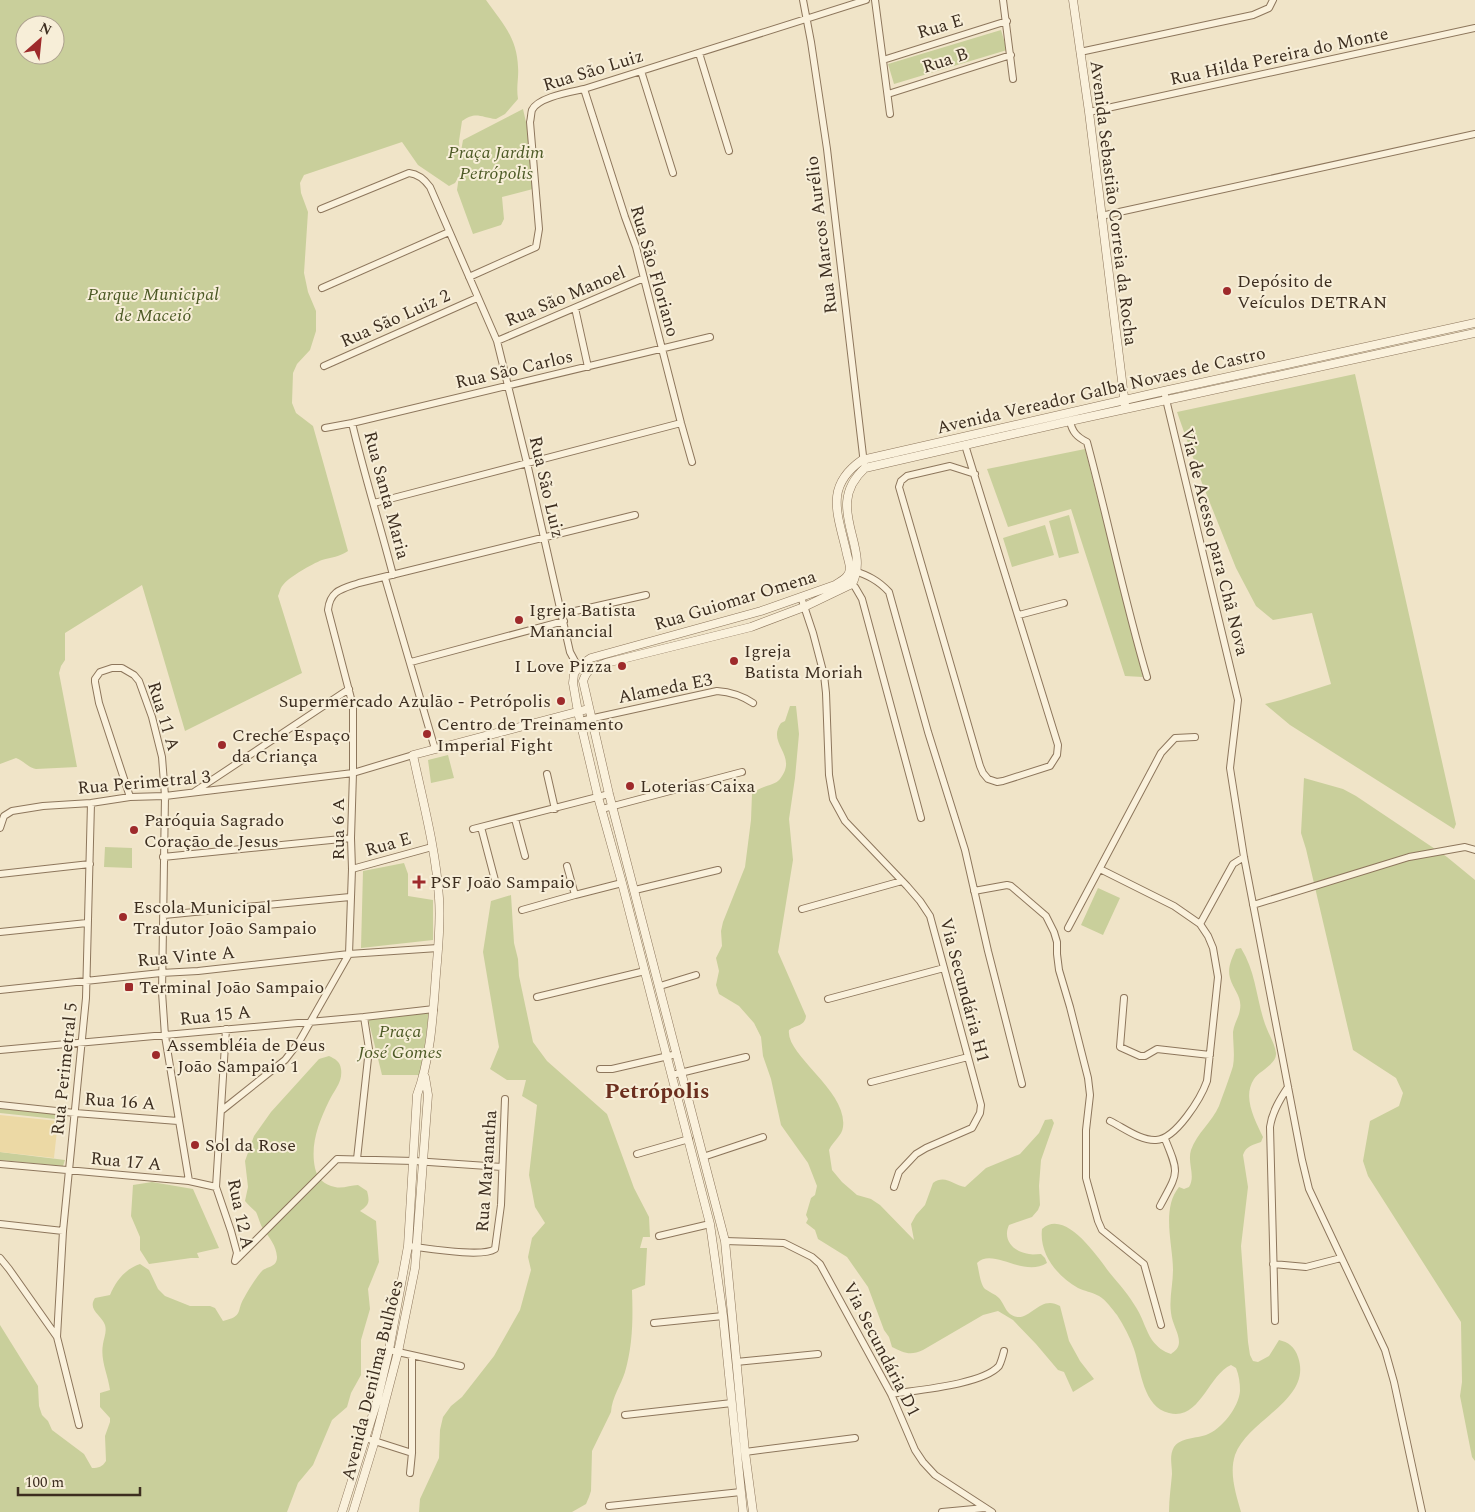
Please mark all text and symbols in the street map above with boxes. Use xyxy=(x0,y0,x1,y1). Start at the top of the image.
street label: Rua E xyxy=(914,7,967,46)
north arrow xyxy=(15,15,65,65)
text: N xyxy=(36,17,56,41)
street label: Rua Hilda Pereira do Monte xyxy=(1167,20,1391,93)
street label: Rua B xyxy=(919,40,972,81)
street label: Rua São Luiz xyxy=(539,42,647,99)
street label: Avenida Sebastião Correia da Rocha xyxy=(1083,59,1144,348)
park label: Praça Jardim Petrópolis xyxy=(448,139,544,187)
street label: Rua Marcos Aurélio xyxy=(798,154,845,315)
street label: Rua São Floriano xyxy=(623,202,686,340)
street label: Rua São Manoel xyxy=(501,259,630,334)
place label: Depósito de Veículos DETRAN xyxy=(1237,268,1387,316)
park label: Parque Municipal de Maceió xyxy=(87,281,219,329)
street label: Rua São Luiz 2 xyxy=(336,282,454,355)
marker: Depósito de Veículos DETRAN xyxy=(1221,285,1233,297)
street label: Avenida Vereador Galba Novaes de Castro xyxy=(934,339,1268,442)
street label: Rua São Carlos xyxy=(453,343,576,396)
street label: Via de Acesso para Chã Nova xyxy=(1173,426,1256,659)
street label: Rua Santa Maria xyxy=(356,428,417,562)
street label: Rua São Luiz xyxy=(522,433,571,541)
street label: Rua Guiomar Omena xyxy=(651,563,820,638)
place label: Igreja Batista Manancial xyxy=(529,597,636,645)
marker: Igreja Batista Manancial xyxy=(513,614,525,626)
place label: Igreja Batista Moriah xyxy=(744,638,863,686)
place label: I Love Pizza xyxy=(514,653,612,680)
marker: Igreja Batista Moriah xyxy=(728,655,740,667)
marker: I Love Pizza xyxy=(616,660,628,672)
street label: Alameda E3 xyxy=(616,666,715,711)
street label: Rua 11 A xyxy=(140,678,187,754)
place label: Supermercado Azulão - Petrópolis xyxy=(279,688,551,715)
marker: Supermercado Azulão - Petrópolis xyxy=(555,695,567,707)
place label: Centro de Treinamento Imperial Fight xyxy=(437,711,623,759)
place label: Creche Espaço da Criança xyxy=(232,722,350,770)
marker: Centro de Treinamento Imperial Fight xyxy=(421,728,433,740)
marker: Creche Espaço da Criança xyxy=(216,739,228,751)
street label: Rua Perimetral 3 xyxy=(76,763,212,802)
place label: Loterias Caixa xyxy=(640,773,755,800)
marker: Loterias Caixa xyxy=(624,780,636,792)
street label: Rua 6 A xyxy=(325,798,352,860)
place label: Paróquia Sagrado Coração de Jesus xyxy=(144,807,284,855)
marker: Paróquia Sagrado Coração de Jesus xyxy=(128,824,140,836)
street label: Rua E xyxy=(362,825,414,864)
place label: PSF João Sampaio xyxy=(430,869,575,896)
marker: PSF João Sampaio xyxy=(412,875,426,889)
place label: Escola Municipal Tradutor João Sampaio xyxy=(133,894,317,942)
marker: Escola Municipal Tradutor João Sampaio xyxy=(117,911,129,923)
street label: Via Secundária H1 xyxy=(932,915,997,1065)
street label: Rua Vinte A xyxy=(136,939,236,974)
place label: Terminal João Sampaio xyxy=(139,974,324,1001)
marker: Terminal João Sampaio xyxy=(123,981,135,993)
street label: Rua 15 A xyxy=(178,998,252,1033)
street label: Rua Perimetral 5 xyxy=(44,1001,85,1137)
park label: Praça José Gomes xyxy=(356,1018,443,1066)
place label: Assembléia de Deus - João Sampaio 1 xyxy=(166,1032,326,1080)
marker: Assembléia de Deus - João Sampaio 1 xyxy=(150,1049,162,1061)
district label: Petrópolis xyxy=(604,1075,710,1108)
street label: Rua 16 A xyxy=(83,1086,156,1117)
street label: Rua Maranatha xyxy=(469,1109,504,1233)
place label: Sol da Rose xyxy=(205,1132,296,1159)
marker: Sol da Rose xyxy=(189,1139,201,1151)
street label: Rua 17 A xyxy=(89,1145,163,1178)
street label: Rua 12 A xyxy=(220,1176,261,1252)
street label: Avenida Denilma Bulhões xyxy=(334,1277,411,1483)
street label: Via Secundária D1 xyxy=(836,1277,927,1421)
scale bar xyxy=(18,1464,140,1496)
text: 100 m xyxy=(25,1471,64,1494)

